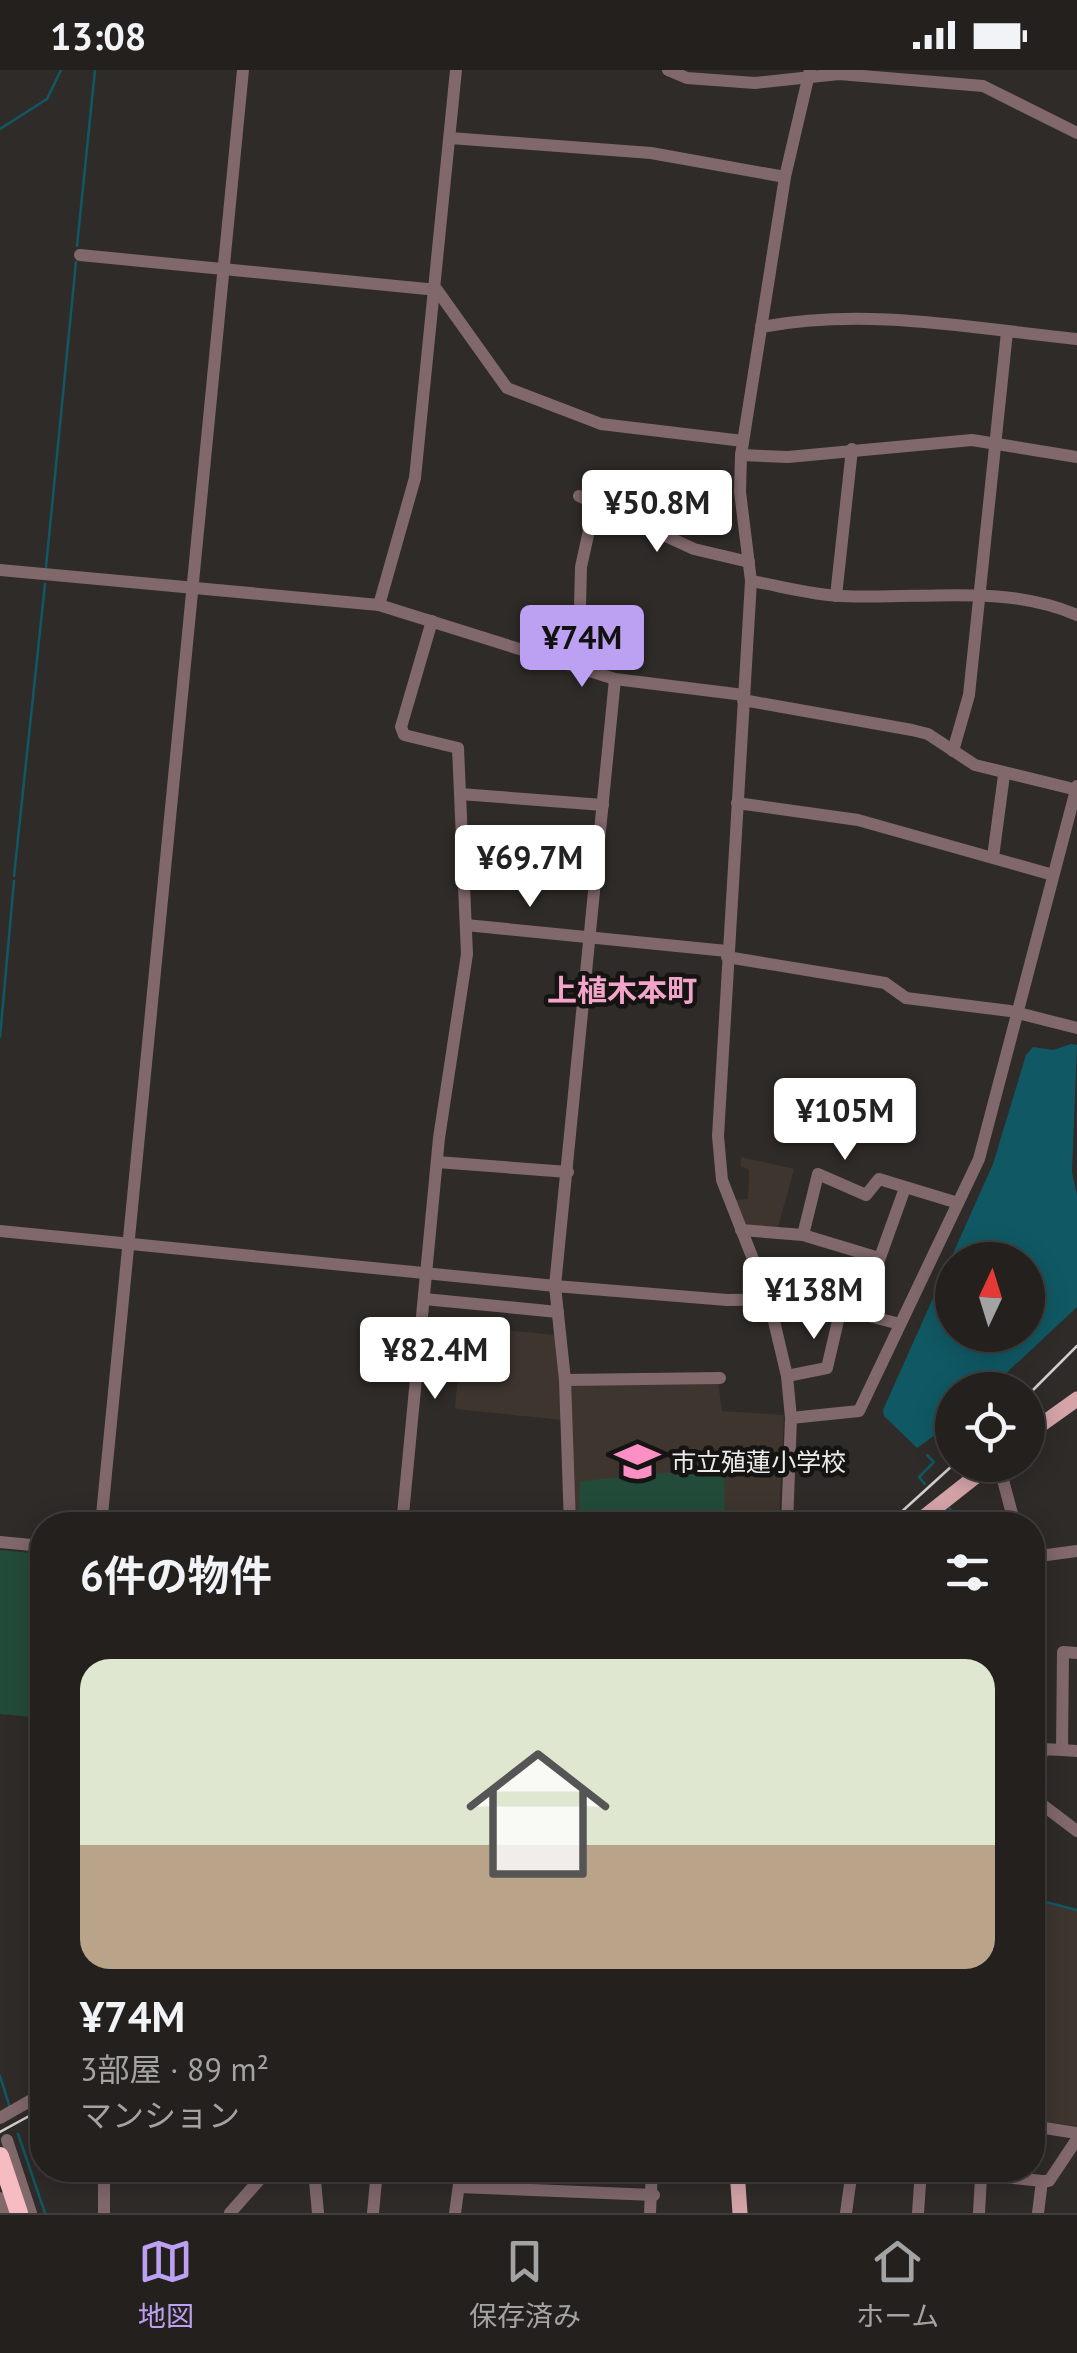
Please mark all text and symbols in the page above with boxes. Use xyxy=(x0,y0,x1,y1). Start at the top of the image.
text: 13:08 xyxy=(50,11,146,60)
pin: ¥50.8M xyxy=(576,470,738,555)
text: ¥50.8M xyxy=(604,481,710,523)
pin: ¥74M xyxy=(523,605,641,690)
text: ¥74M xyxy=(542,616,622,658)
pin: ¥69.7M xyxy=(449,825,611,910)
text: ¥69.7M xyxy=(477,836,583,878)
district label: 上植木本町 xyxy=(547,970,697,1009)
pin: ¥105M xyxy=(775,1078,915,1163)
text: ¥105M xyxy=(796,1089,894,1131)
north arrow xyxy=(935,1242,1045,1352)
map controls xyxy=(935,1242,1045,1482)
pin: ¥138M xyxy=(744,1257,884,1342)
text: ¥138M xyxy=(765,1268,863,1310)
pin: ¥82.4M xyxy=(354,1317,516,1402)
text: ¥82.4M xyxy=(382,1328,488,1370)
button: locate xyxy=(935,1372,1045,1482)
school or university icon: 市立殖蓮小学校 xyxy=(614,1438,662,1486)
place label: 市立殖蓮小学校 xyxy=(671,1446,846,1478)
icon: filters xyxy=(940,1545,995,1600)
text: 6件の物件 xyxy=(80,1548,272,1603)
icon: home xyxy=(448,1724,628,1904)
text: ¥74M xyxy=(80,1989,185,2044)
text: 3部屋 · 89 m² xyxy=(80,2048,269,2090)
text: マンション xyxy=(80,2094,240,2136)
tab: 地図 xyxy=(138,2234,194,2334)
tab: 保存済み xyxy=(469,2234,581,2334)
tab: ホーム xyxy=(856,2234,939,2334)

